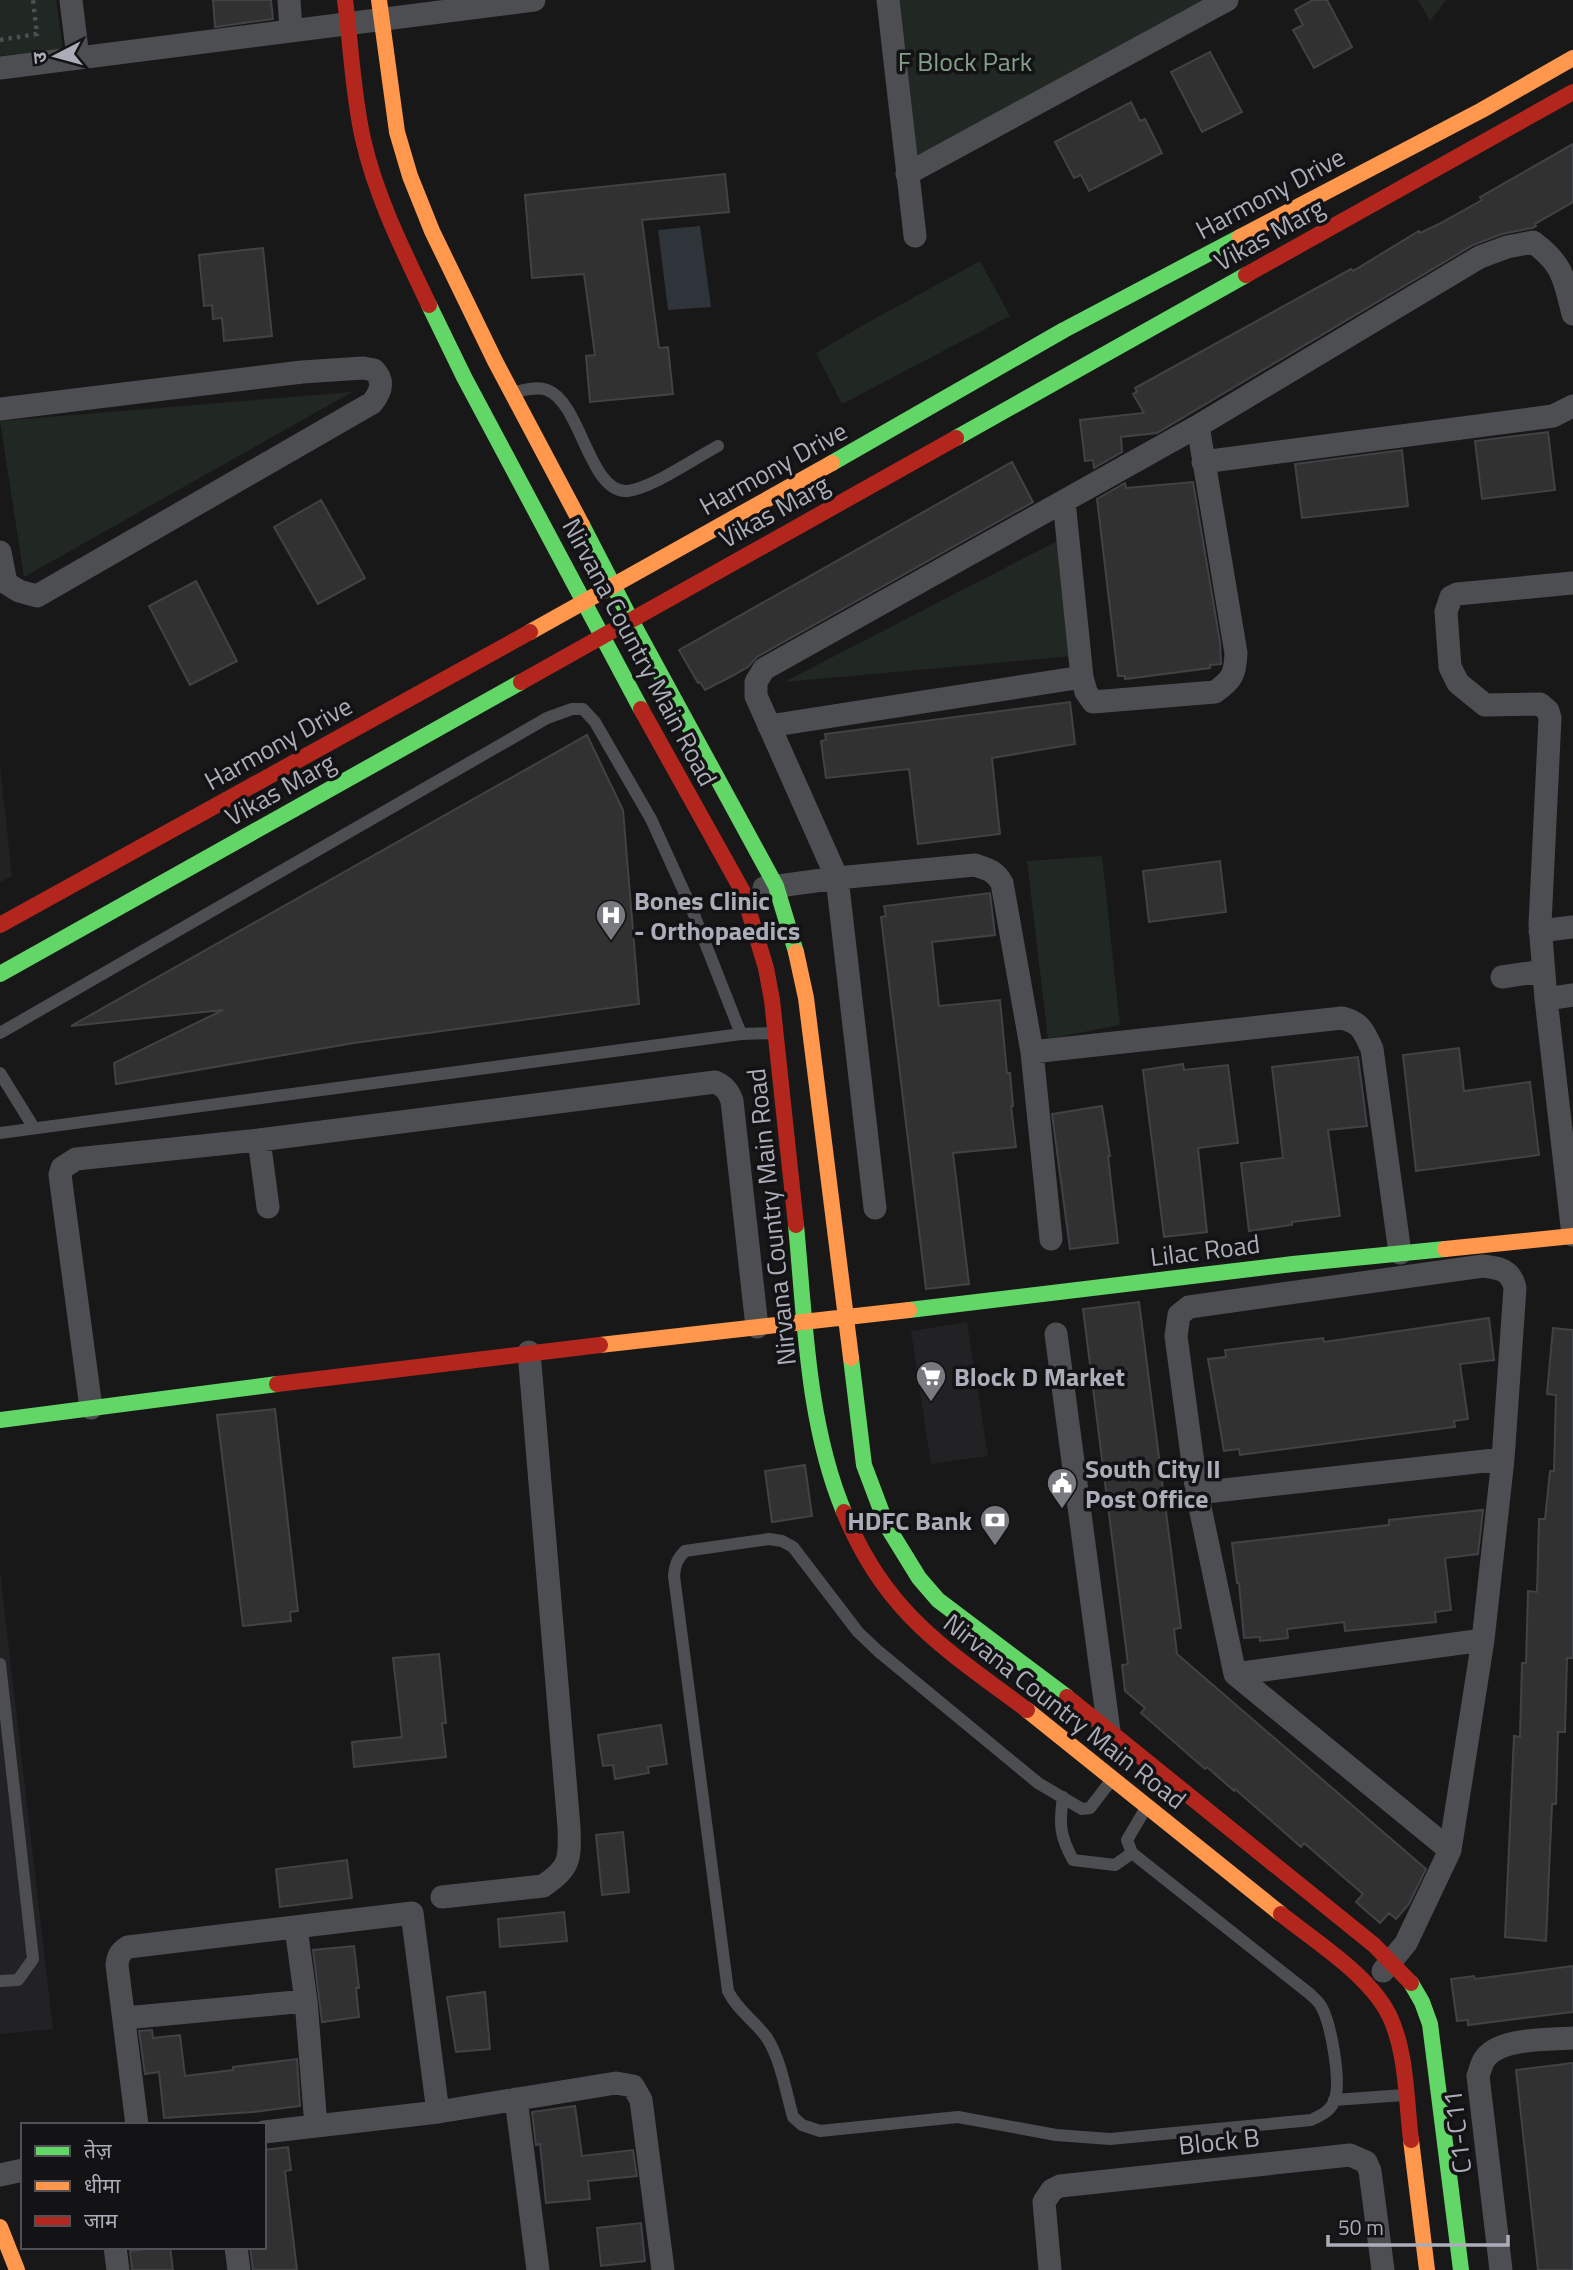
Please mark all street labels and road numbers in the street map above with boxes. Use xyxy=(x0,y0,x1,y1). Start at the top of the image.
street label: Harmony Drive xyxy=(1188,137,1352,249)
street label: Vikas Marg xyxy=(1207,188,1331,280)
street label: Harmony Drive xyxy=(692,411,854,525)
street label: Vikas Marg xyxy=(712,465,836,557)
street label: Nirvana Country Main Road xyxy=(553,511,727,793)
street label: Harmony Drive xyxy=(197,686,359,800)
street label: Vikas Marg xyxy=(218,743,342,835)
street label: Nirvana Country Main Road xyxy=(736,1067,806,1367)
street label: Lilac Road xyxy=(1148,1224,1262,1276)
street label: Nirvana Country Main Road xyxy=(935,1604,1195,1818)
street label: C1-C11 xyxy=(1433,2088,1481,2176)
street label: Block B xyxy=(1177,2117,1261,2165)

